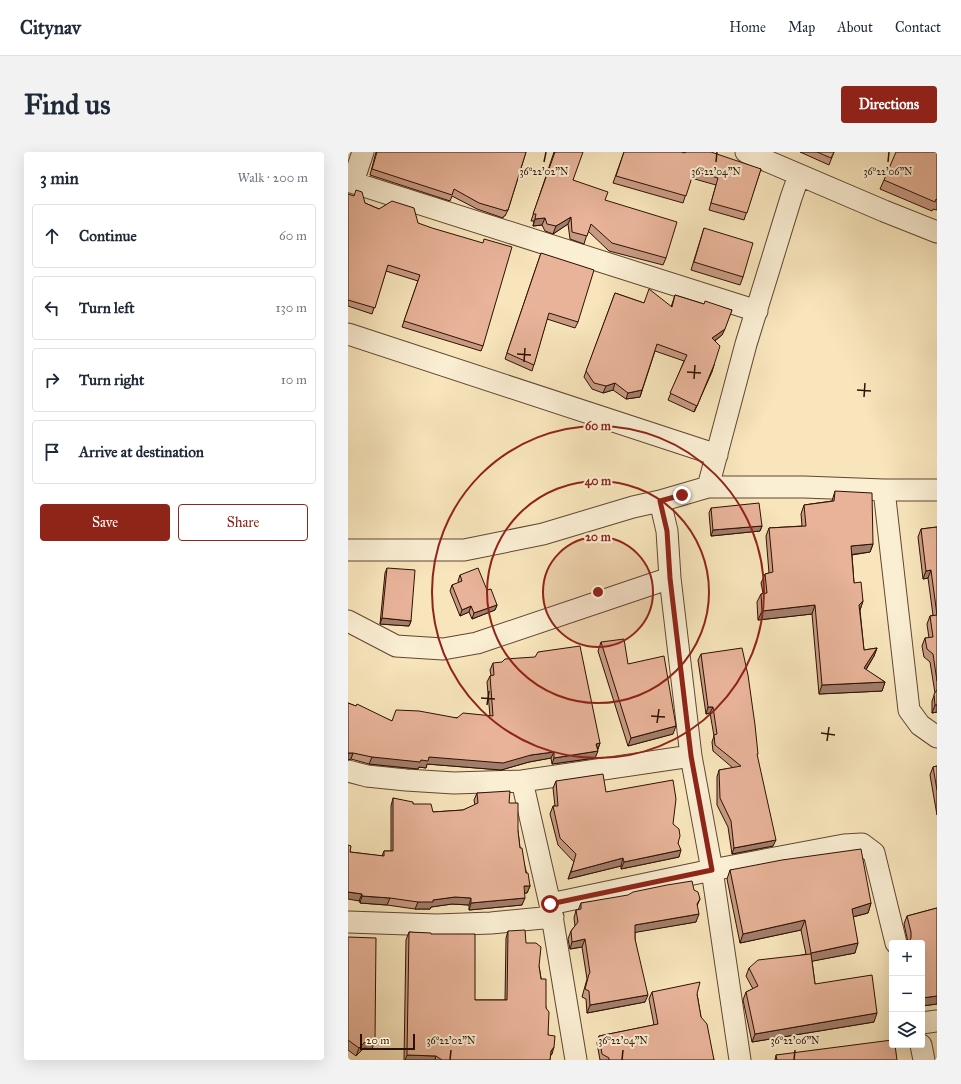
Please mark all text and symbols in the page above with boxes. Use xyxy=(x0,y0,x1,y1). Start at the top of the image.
text: Citynav xyxy=(20,16,81,39)
text: Home xyxy=(729,19,766,36)
text: Map xyxy=(788,19,815,36)
text: About xyxy=(837,19,873,36)
text: Contact xyxy=(895,19,941,36)
button: Directions xyxy=(841,86,937,123)
text: Find us xyxy=(24,87,110,122)
text: 36°22'02"N xyxy=(520,166,569,178)
text: 36°22'04"N xyxy=(691,166,741,178)
text: 36°22'06"N xyxy=(863,166,913,178)
text: 3 min xyxy=(40,168,79,189)
text: Walk · 200 m xyxy=(238,170,308,186)
icon: ahead xyxy=(41,225,63,247)
text: Continue xyxy=(79,227,137,245)
text: 60 m xyxy=(279,228,307,244)
icon: left xyxy=(41,297,63,319)
text: Turn left xyxy=(79,299,135,317)
text: 130 m xyxy=(275,300,307,316)
icon: right xyxy=(41,369,63,391)
text: Turn right xyxy=(79,371,144,389)
text: 10 m xyxy=(281,372,307,388)
text: 60 m xyxy=(585,419,612,433)
icon: arrive xyxy=(41,441,63,463)
text: Arrive at destination xyxy=(79,443,204,461)
text: 40 m xyxy=(585,474,612,489)
route end xyxy=(673,486,691,504)
button: Save xyxy=(40,504,170,541)
button: Share xyxy=(178,504,308,541)
text: 20 m xyxy=(585,530,612,544)
centre of rings xyxy=(591,585,605,599)
route start xyxy=(541,895,559,913)
map controls xyxy=(889,940,925,1048)
button: + xyxy=(889,940,925,976)
button: − xyxy=(889,976,925,1012)
button: layers xyxy=(889,1012,925,1048)
scale bar xyxy=(360,1032,415,1051)
text: 20 m xyxy=(366,1034,389,1047)
text: 36°22'02"N xyxy=(427,1035,476,1047)
text: 36°22'04"N xyxy=(598,1035,648,1047)
text: 36°22'06"N xyxy=(770,1035,820,1047)

